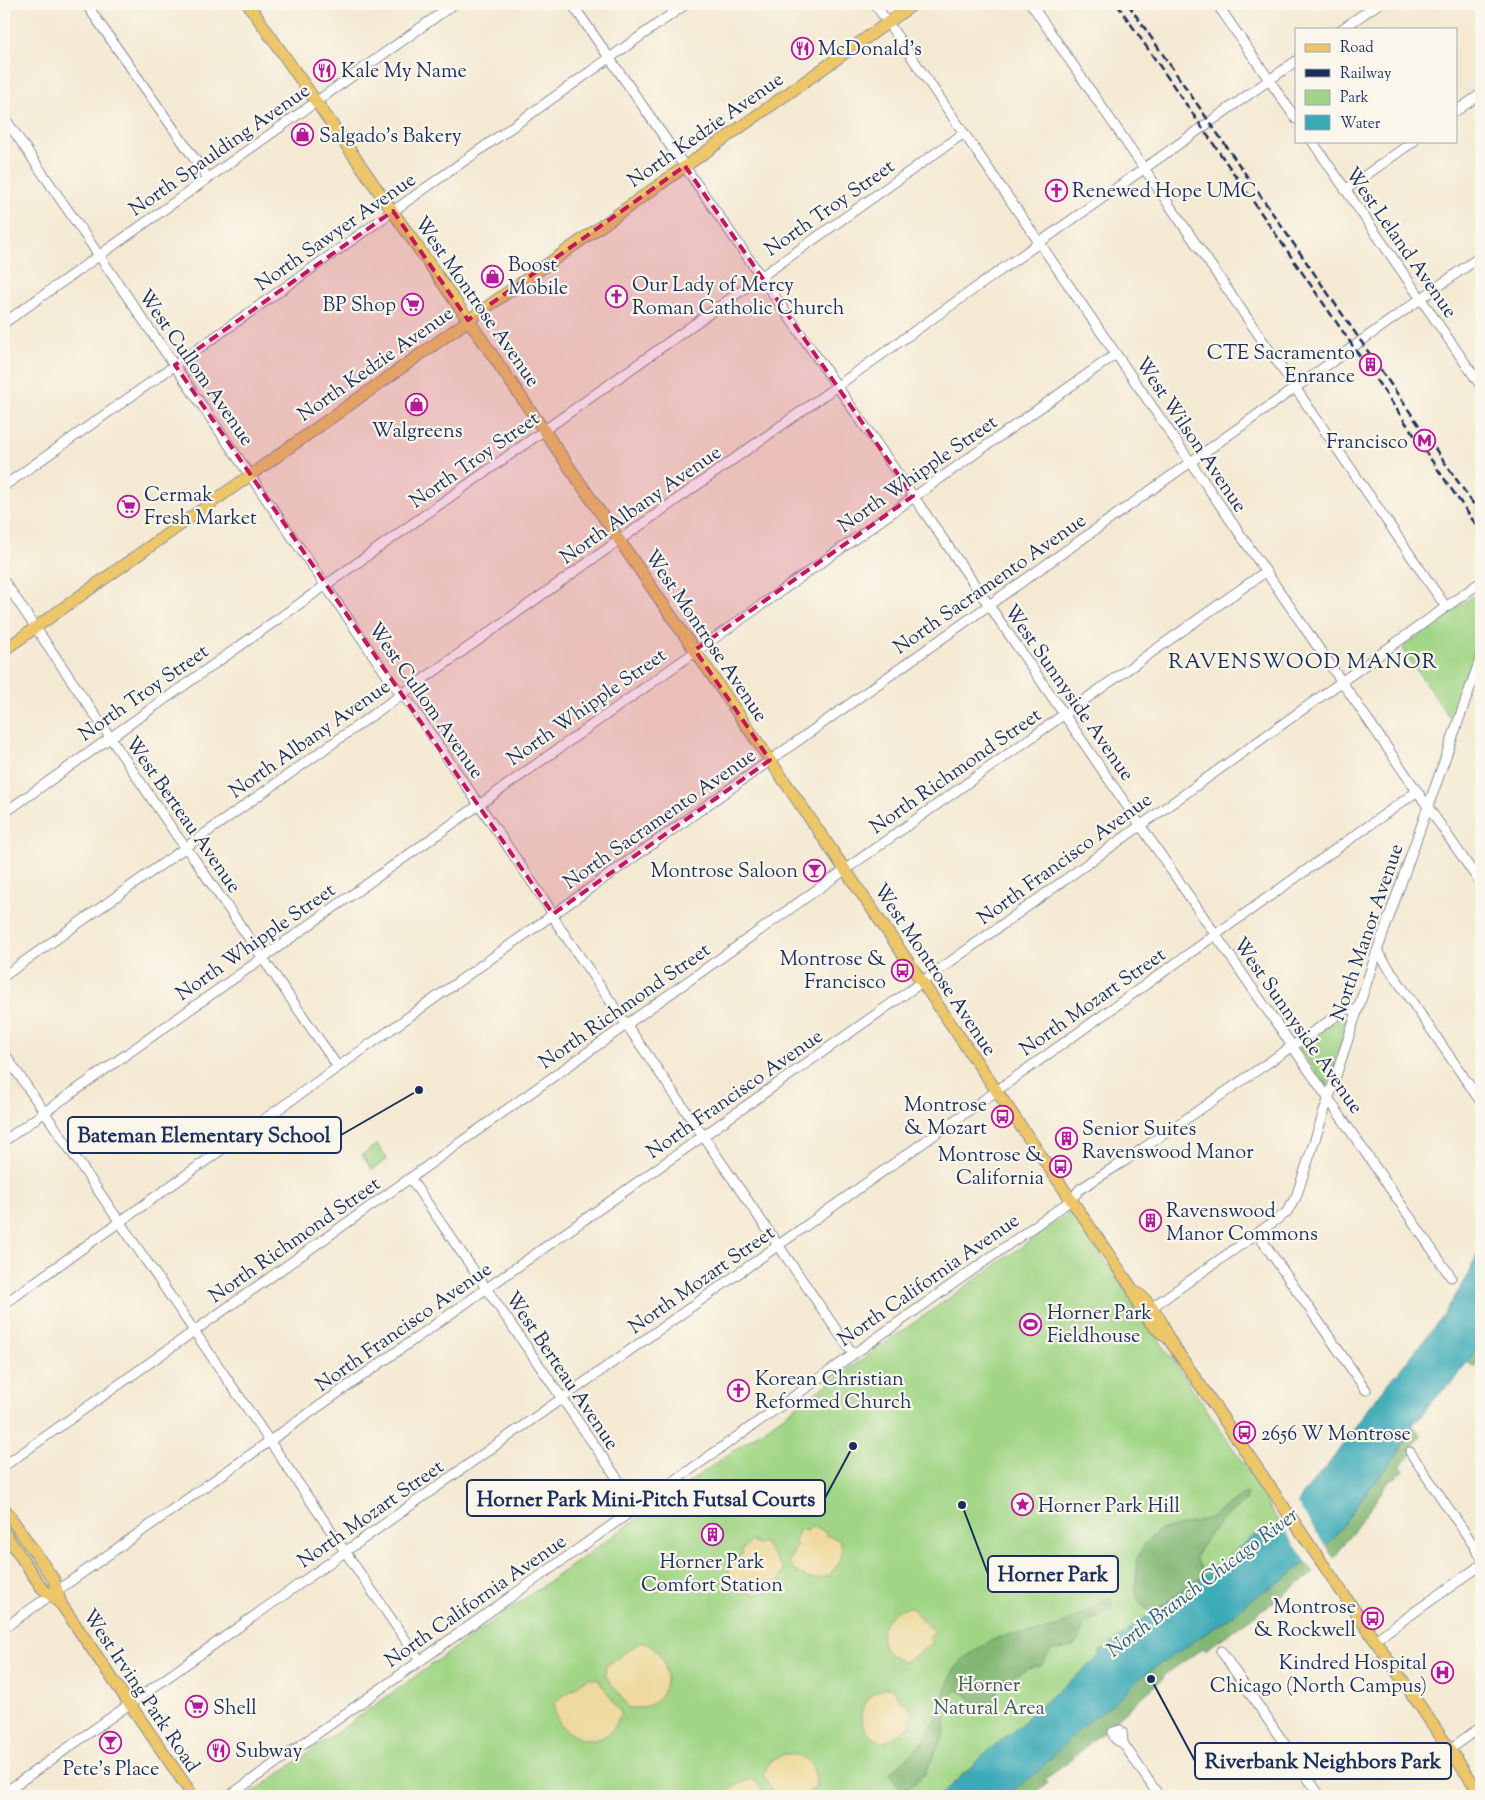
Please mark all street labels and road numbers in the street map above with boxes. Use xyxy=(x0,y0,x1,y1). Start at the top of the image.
street label: North Kedzie Avenue xyxy=(622,66,790,196)
street label: North Spaulding Avenue xyxy=(124,77,317,225)
street label: North Troy Street xyxy=(759,153,902,265)
street label: West Leland Avenue xyxy=(1337,162,1463,325)
street label: North Sawyer Avenue xyxy=(250,167,423,299)
street label: West Montrose Avenue xyxy=(406,211,546,394)
street label: West Cullom Avenue xyxy=(130,284,260,453)
street label: North Kedzie Avenue xyxy=(292,300,460,430)
street label: West Wilson Avenue xyxy=(1127,352,1253,519)
street label: North Troy Street xyxy=(404,405,547,517)
street label: North Whipple Street xyxy=(833,409,1004,541)
street label: North Albany Avenue xyxy=(555,439,728,573)
street label: North Sacramento Avenue xyxy=(888,507,1093,663)
street label: West Montrose Avenue xyxy=(636,544,774,729)
street label: West Sunnyside Avenue xyxy=(996,599,1140,788)
street label: West Cullom Avenue xyxy=(360,617,490,786)
street label: North Troy Street xyxy=(73,638,216,750)
street label: North Whipple Street xyxy=(502,642,673,774)
street label: North Albany Avenue xyxy=(224,673,397,807)
street label: North Richmond Street xyxy=(865,702,1048,842)
street label: West Berteau Avenue xyxy=(117,731,247,900)
street label: North Sacramento Avenue xyxy=(558,742,763,898)
street label: North Francisco Avenue xyxy=(972,787,1159,933)
street label: North Manor Avenue xyxy=(1324,840,1412,1025)
street label: North Whipple Street xyxy=(171,877,342,1009)
street label: West Montrose Avenue xyxy=(865,878,1003,1063)
street label: West Sunnyside Avenue xyxy=(1225,932,1369,1121)
street label: North Richmond Street xyxy=(534,937,717,1077)
street label: North Mozart Street xyxy=(1014,942,1173,1064)
street label: North Francisco Avenue xyxy=(641,1023,830,1167)
street label: North Richmond Street xyxy=(204,1171,387,1311)
street label: North California Avenue xyxy=(833,1207,1026,1355)
street label: North Mozart Street xyxy=(623,1220,782,1342)
street label: North Francisco Avenue xyxy=(310,1256,499,1400)
street label: West Berteau Avenue xyxy=(497,1286,625,1456)
street label: North Mozart Street xyxy=(292,1454,451,1576)
street label: North California Avenue xyxy=(380,1528,573,1676)
street label: West Irving Park Road xyxy=(74,1604,206,1779)

